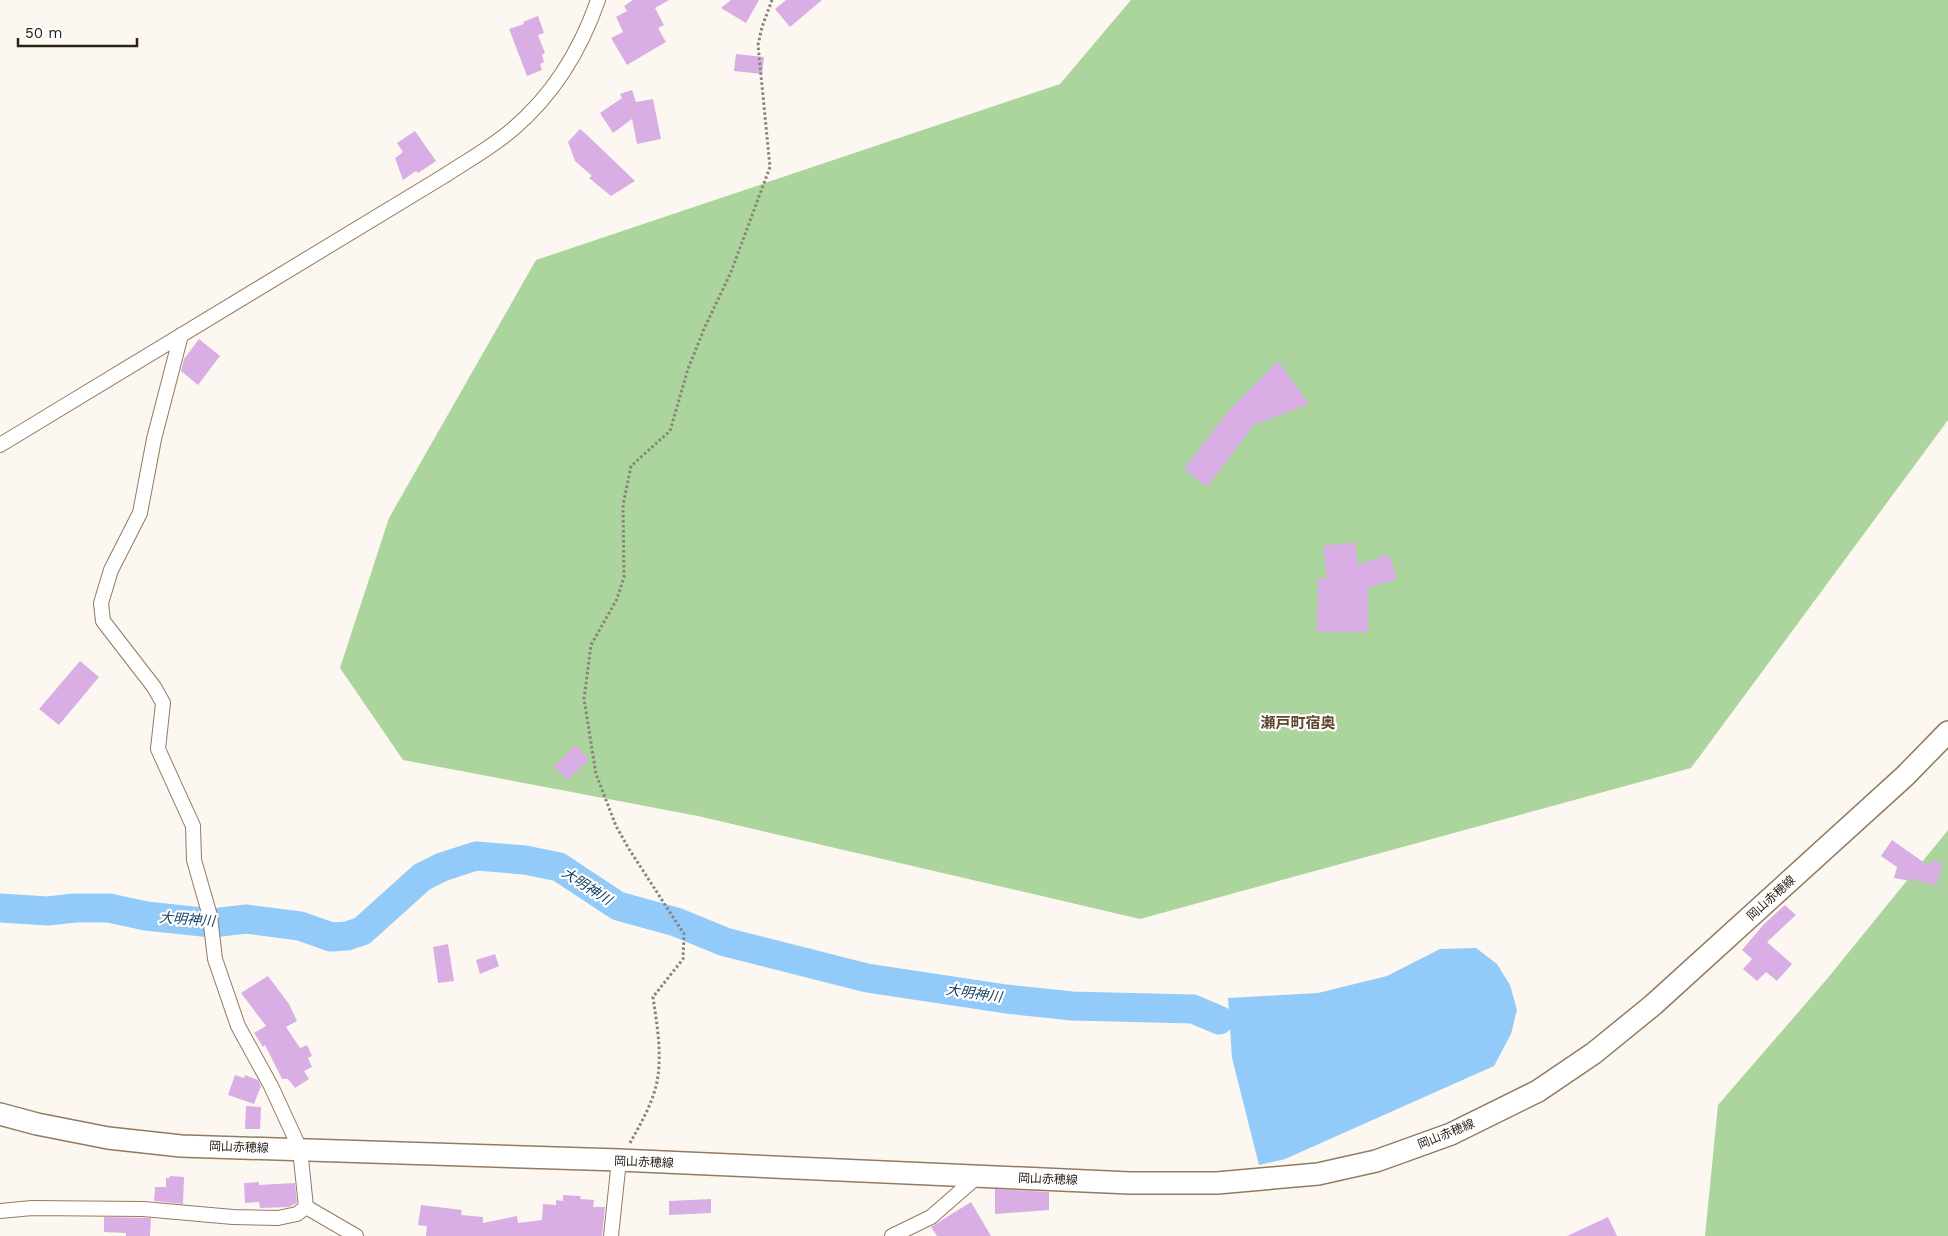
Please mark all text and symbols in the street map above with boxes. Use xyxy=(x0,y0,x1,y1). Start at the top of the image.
scale bar xyxy=(18,15,136,47)
text: 50 m xyxy=(25,24,62,42)
district label: 瀬戸町宿奥 xyxy=(1260,714,1336,732)
water label: 大明神川 xyxy=(559,864,617,909)
street label: 岡山赤穂線 xyxy=(1744,873,1798,923)
water label: 大明神川 xyxy=(159,909,217,929)
water label: 大明神川 xyxy=(945,981,1005,1005)
street label: 岡山赤穂線 xyxy=(1416,1116,1476,1152)
street label: 岡山赤穂線 xyxy=(209,1139,269,1155)
street label: 岡山赤穂線 xyxy=(614,1154,674,1170)
street label: 岡山赤穂線 xyxy=(1018,1171,1078,1187)

